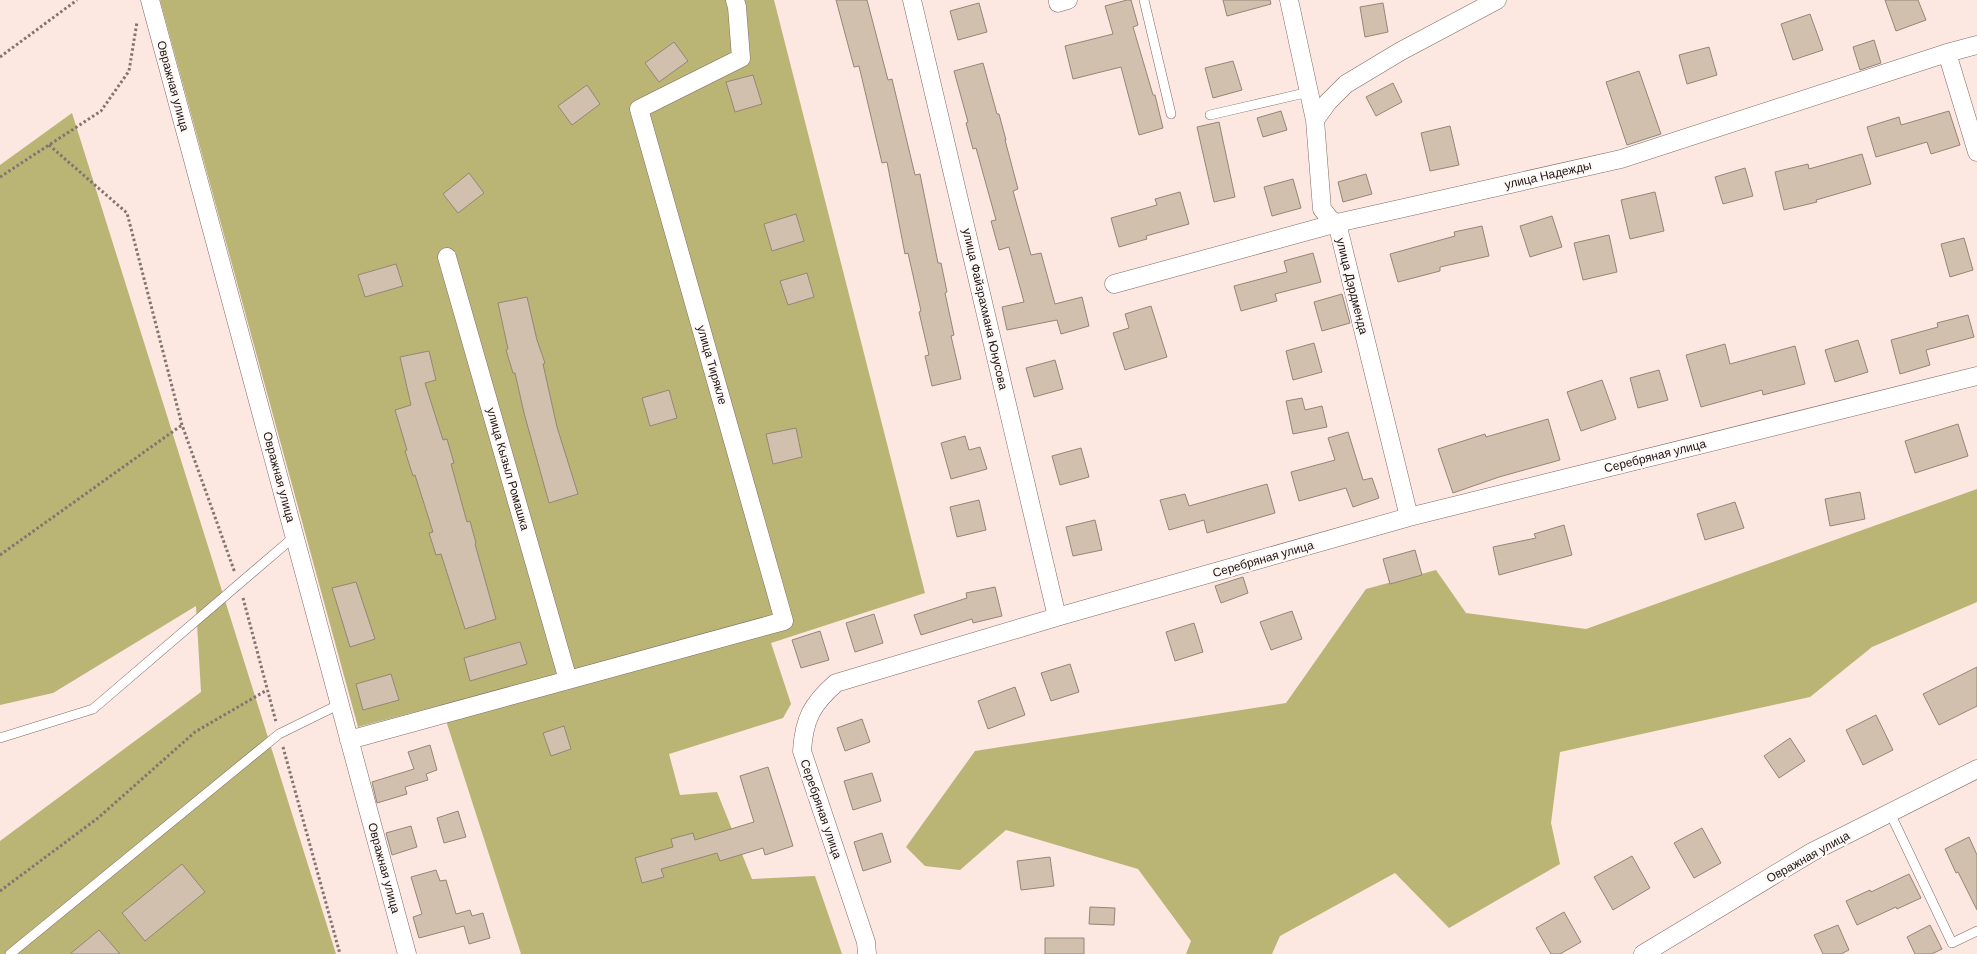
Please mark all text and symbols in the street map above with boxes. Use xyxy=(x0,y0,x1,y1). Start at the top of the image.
street label: Овражная улица xyxy=(153,39,193,133)
street label: улица Надежды xyxy=(1503,157,1593,193)
street label: улица Файзрахмана Юнусова xyxy=(959,227,1011,392)
street label: улица Дэрдменда xyxy=(1332,236,1372,336)
street label: улица Тирякле xyxy=(693,323,731,407)
street label: улица Кызыл Ромашка xyxy=(483,406,533,533)
street label: Овражная улица xyxy=(259,430,299,524)
street label: Серебряная улица xyxy=(1602,436,1708,476)
street label: Серебряная улица xyxy=(1211,537,1316,581)
street label: Серебряная улица xyxy=(796,757,846,861)
street label: Овражная улица xyxy=(364,821,404,915)
street label: Овражная улица xyxy=(1763,827,1853,887)

